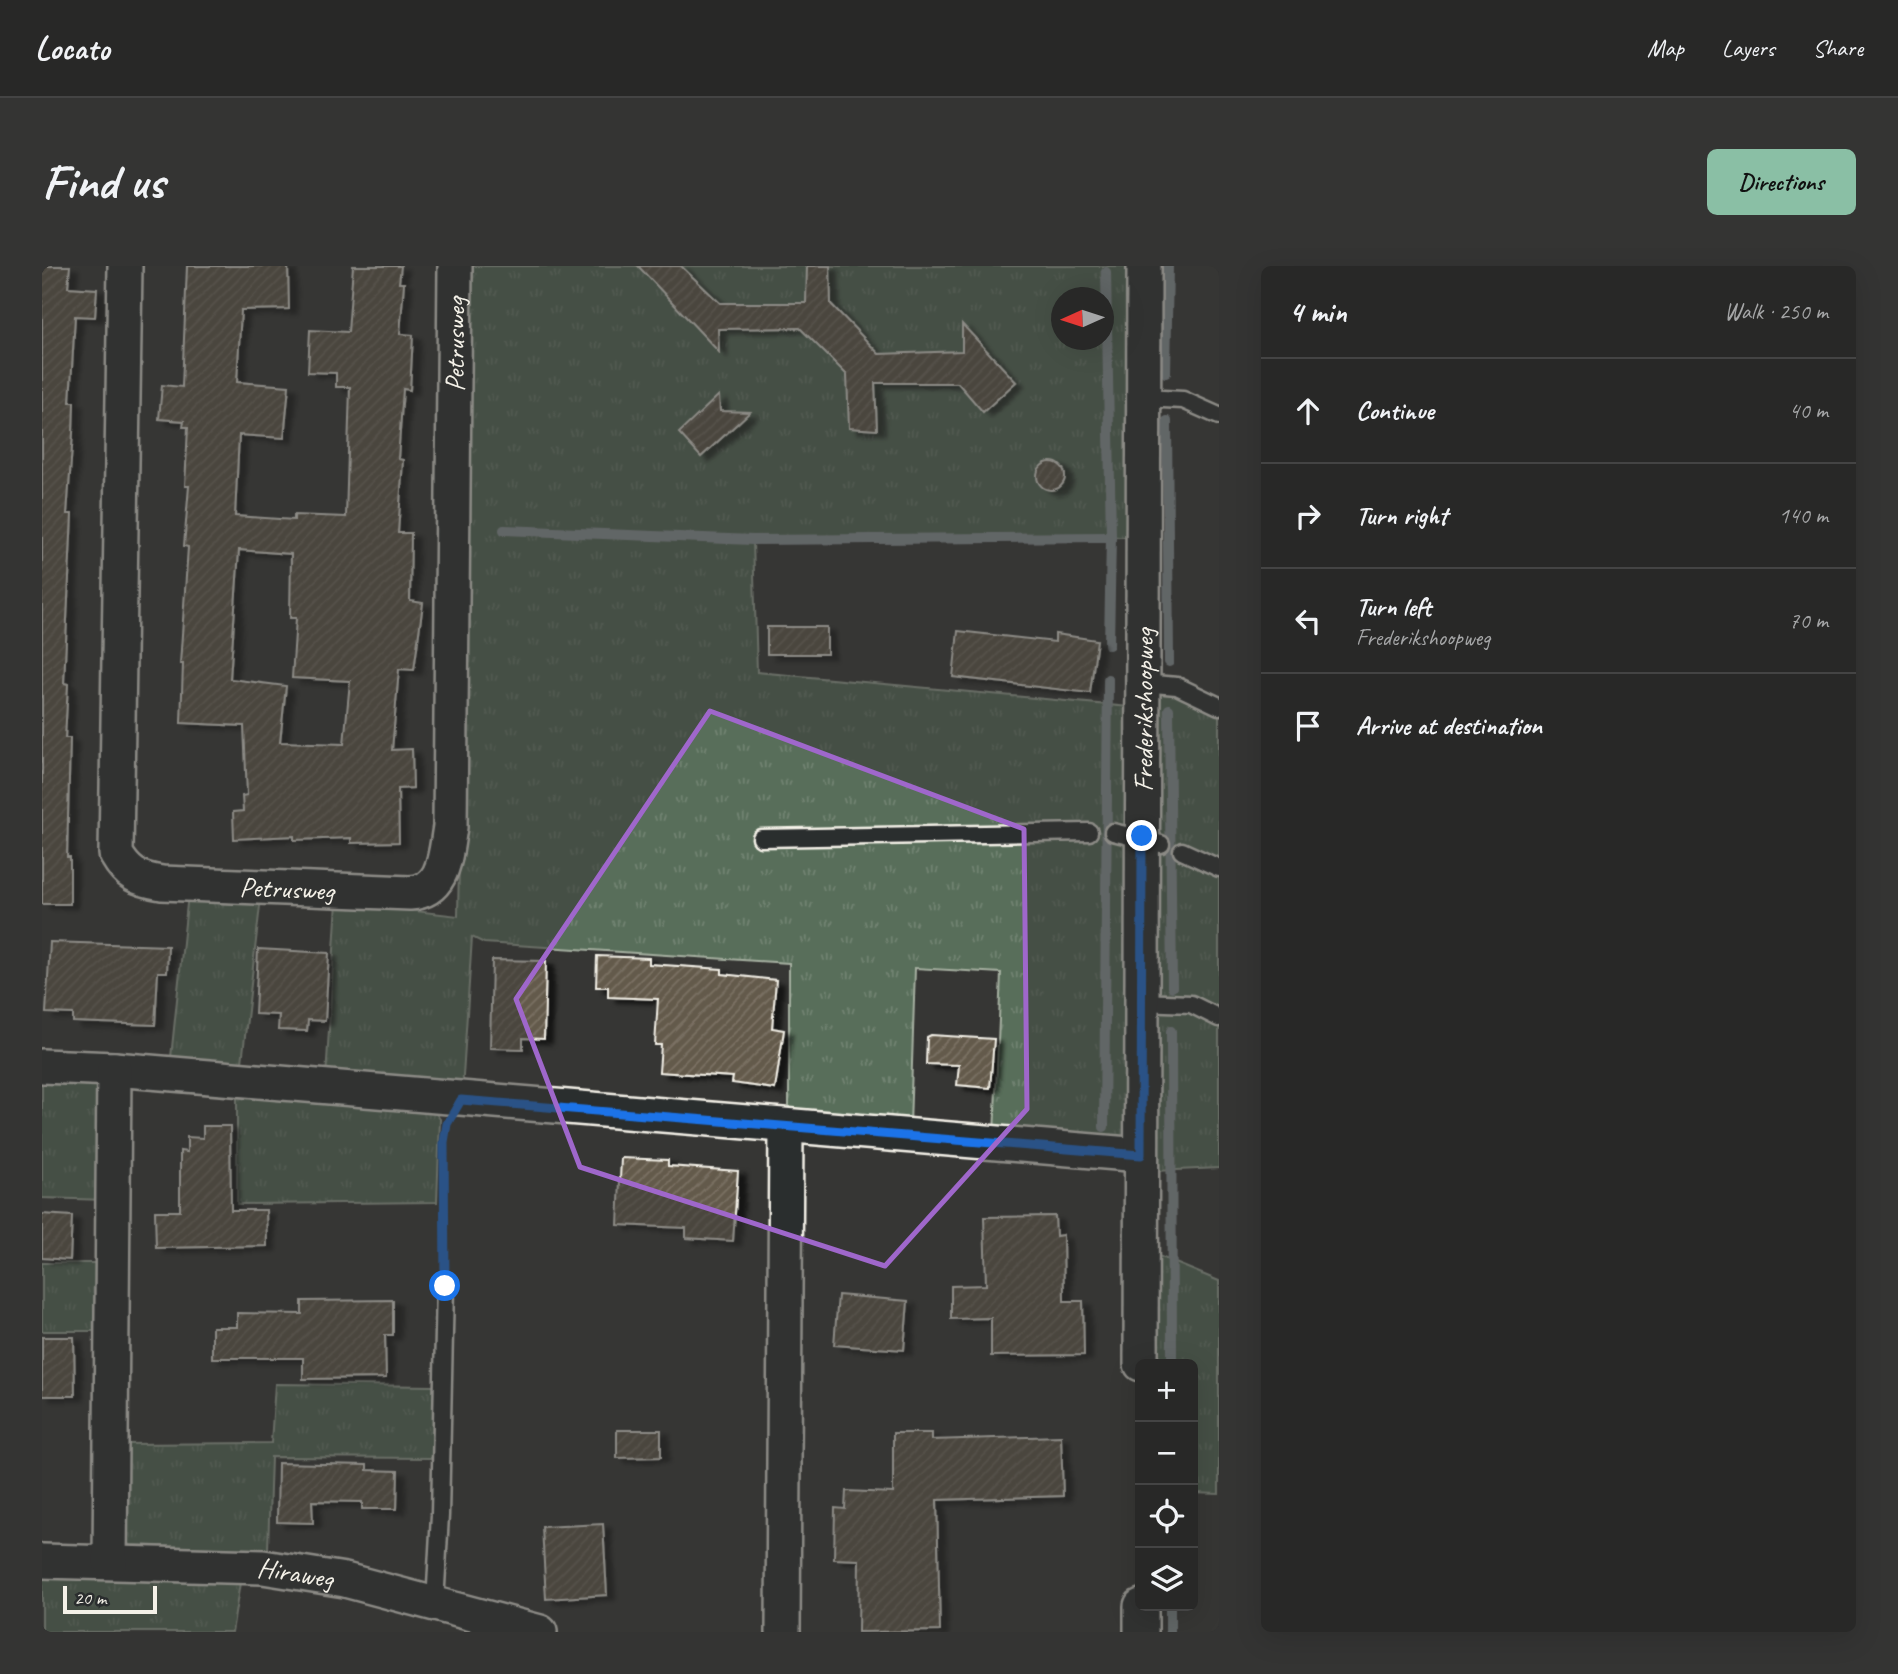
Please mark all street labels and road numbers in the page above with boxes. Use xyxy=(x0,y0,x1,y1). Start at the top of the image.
street label: Petrusweg xyxy=(436,295,472,392)
street label: Frederikshoopweg xyxy=(1125,626,1161,792)
street label: Petrusweg xyxy=(239,869,337,908)
street label: Hiraweg xyxy=(255,1549,338,1596)

